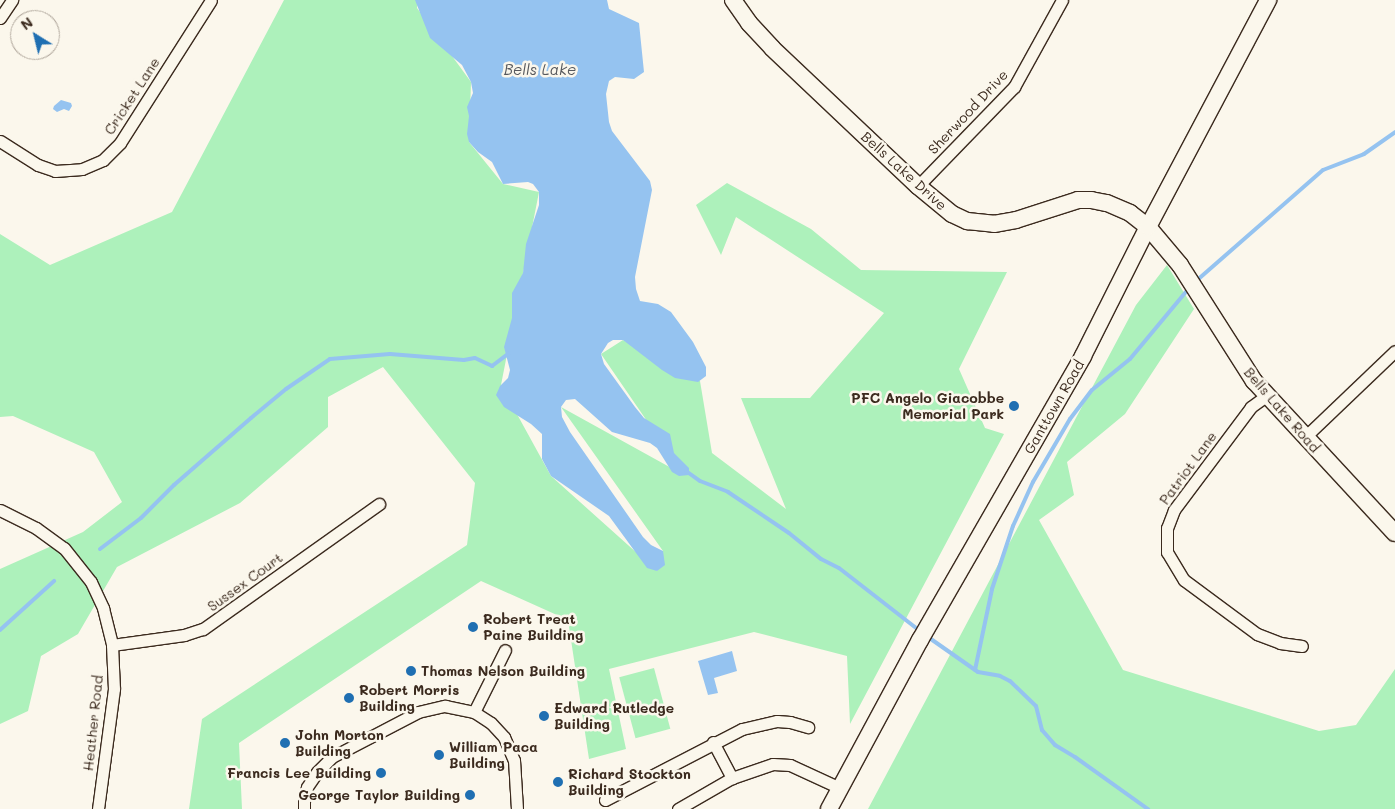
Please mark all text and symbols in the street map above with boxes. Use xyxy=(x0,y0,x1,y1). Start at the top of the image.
north arrow xyxy=(10,10,60,60)
text: N xyxy=(17,12,36,34)
street label: Cricket Lane xyxy=(101,54,163,138)
water label: Bells Lake xyxy=(504,61,576,79)
street label: Sherwood Drive xyxy=(925,66,1011,158)
street label: Bells Lake Drive xyxy=(858,128,950,214)
street label: Ganttown Road xyxy=(1020,357,1088,457)
street label: Bells Lake Road xyxy=(1240,364,1324,456)
place label: PFC Angelo Giacobbe Memorial Park xyxy=(851,390,1004,422)
marker: PFC Angelo Giacobbe Memorial Park xyxy=(1008,400,1020,412)
street label: Patriot Lane xyxy=(1156,428,1220,508)
street label: Sussex Court xyxy=(204,549,286,615)
place label: Robert Treat Paine Building xyxy=(483,611,583,644)
marker: Robert Treat Paine Building xyxy=(467,621,479,633)
place label: Thomas Nelson Building xyxy=(421,663,585,679)
marker: Thomas Nelson Building xyxy=(405,665,417,677)
street label: Heather Road xyxy=(80,674,106,772)
place label: Robert Morris Building xyxy=(359,682,459,714)
marker: Robert Morris Building xyxy=(343,692,355,704)
place label: Edward Rutledge Building xyxy=(554,700,674,732)
marker: Edward Rutledge Building xyxy=(538,710,550,722)
place label: John Morton Building xyxy=(295,727,384,760)
marker: John Morton Building xyxy=(279,737,291,749)
place label: William Paca Building xyxy=(449,739,538,772)
marker: William Paca Building xyxy=(433,749,445,761)
place label: Francis Lee Building xyxy=(227,765,371,781)
place label: Richard Stockton Building xyxy=(568,766,691,799)
marker: Francis Lee Building xyxy=(375,767,387,779)
marker: Richard Stockton Building xyxy=(552,776,564,788)
place label: George Taylor Building xyxy=(298,787,460,803)
marker: George Taylor Building xyxy=(464,789,476,801)

